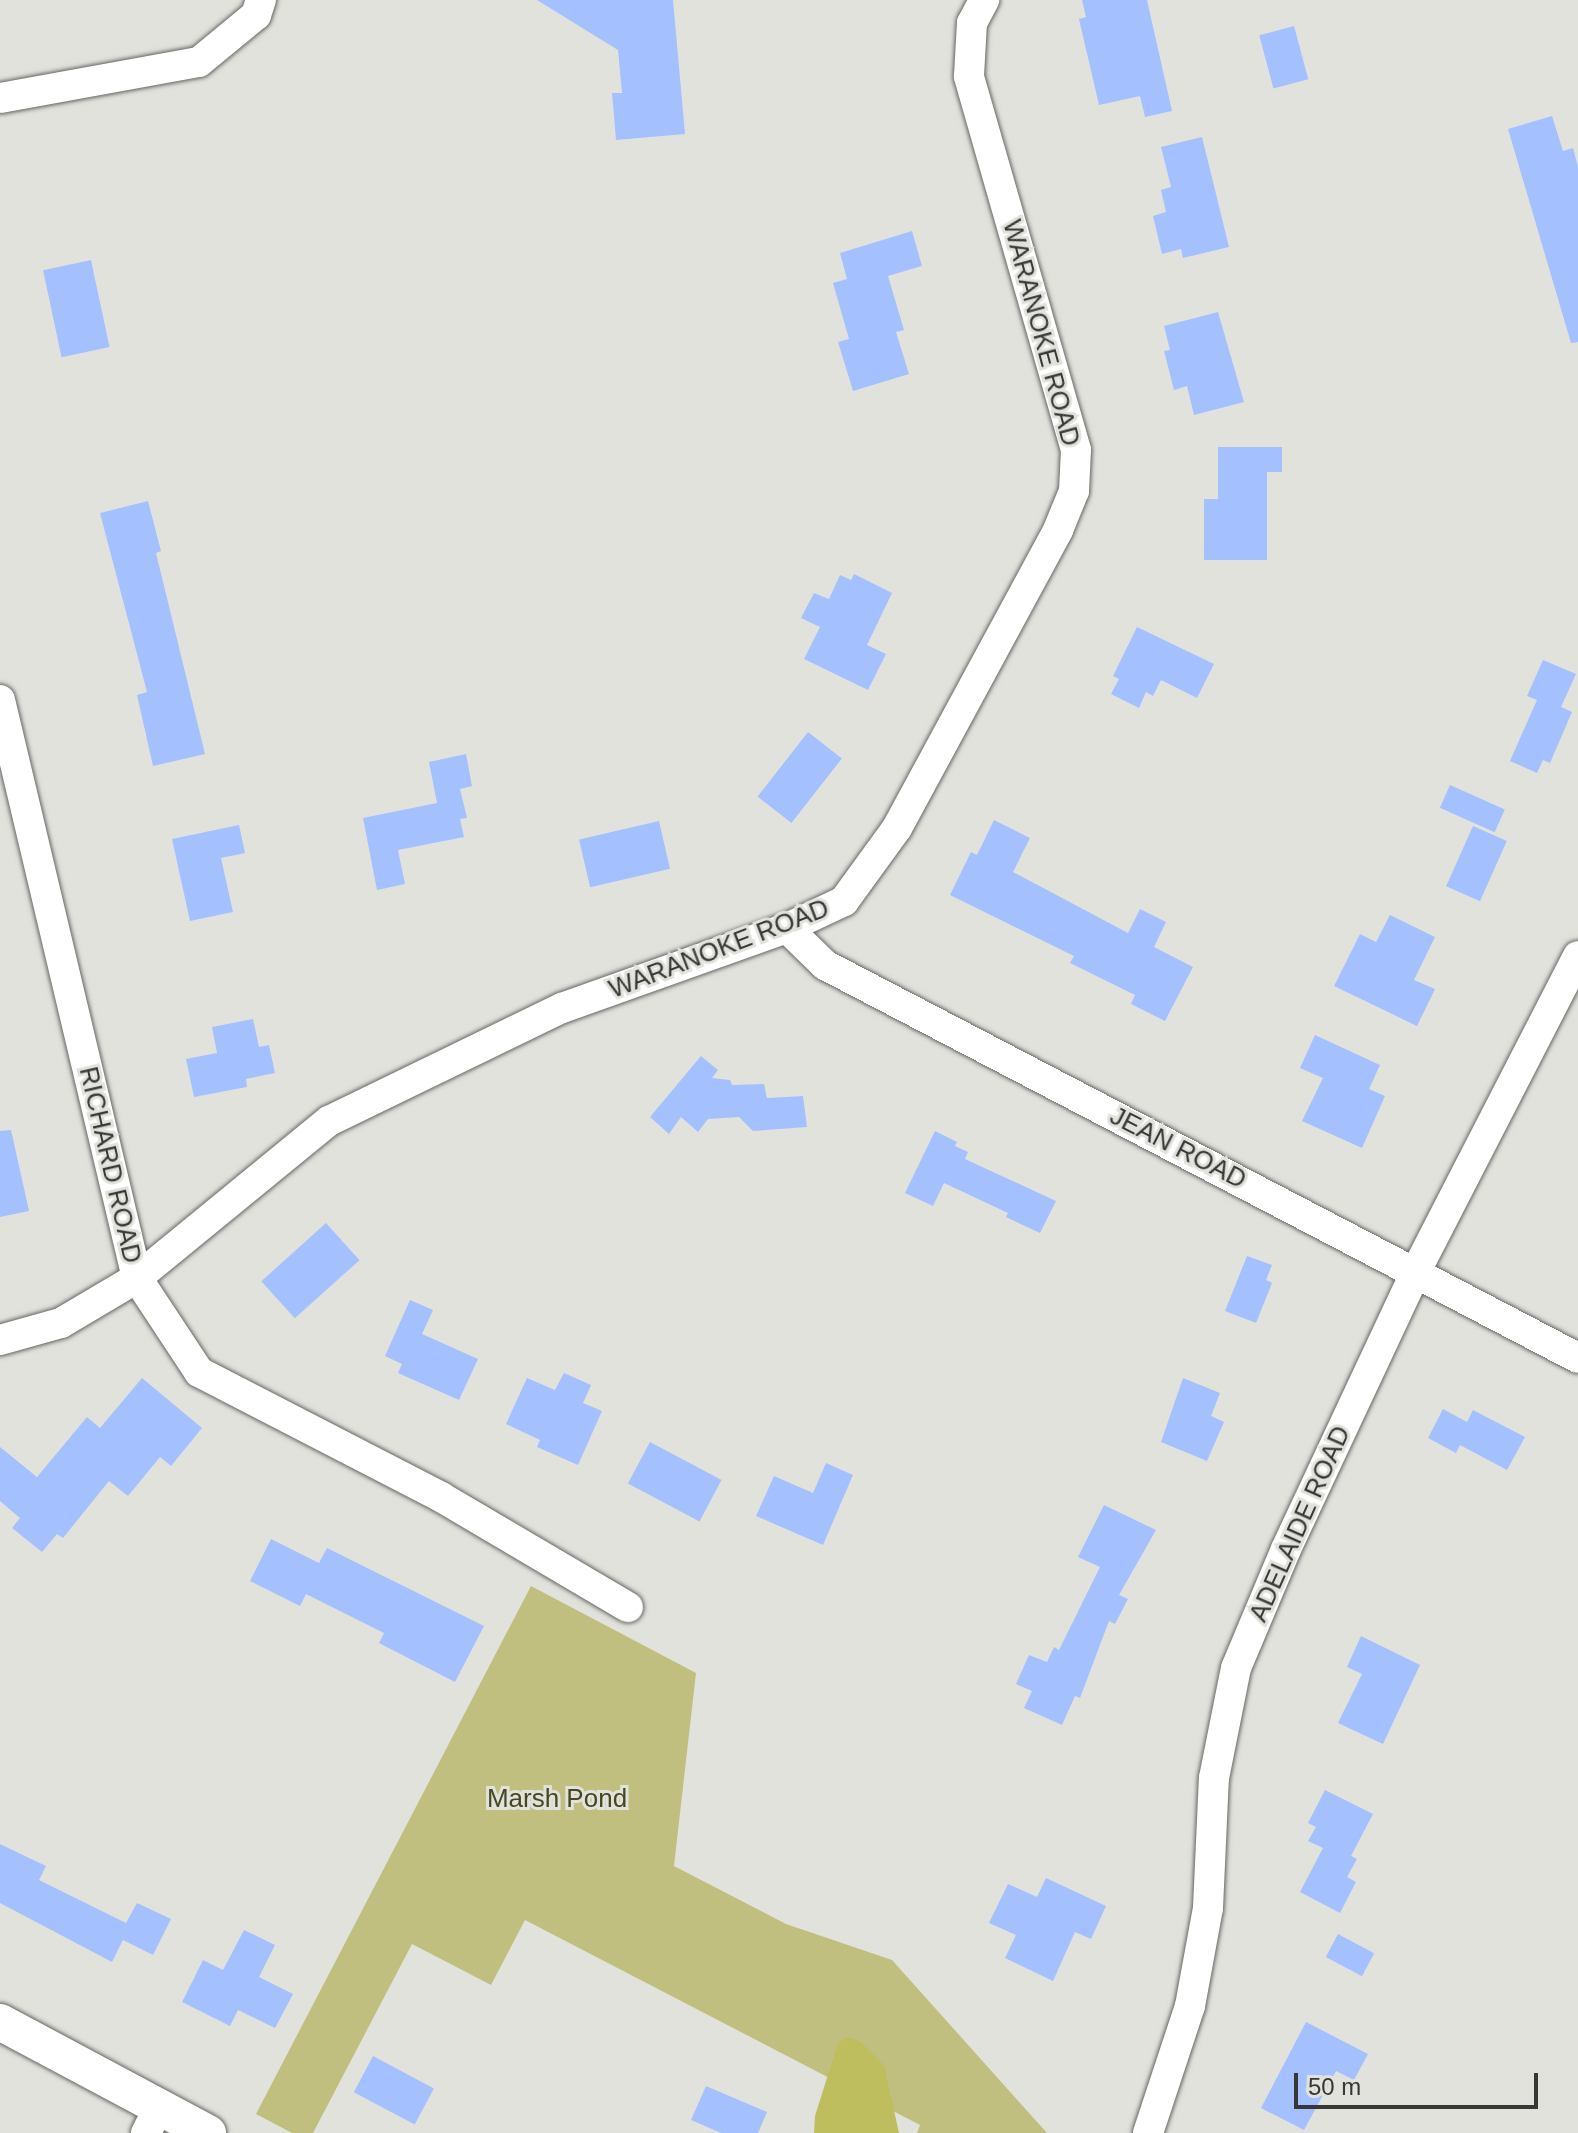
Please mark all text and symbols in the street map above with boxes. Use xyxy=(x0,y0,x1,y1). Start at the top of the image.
street label: WARANOKE ROAD xyxy=(996,216,1086,450)
street label: WARANOKE ROAD xyxy=(605,893,833,1005)
street label: RICHARD ROAD xyxy=(72,1064,148,1266)
street label: JEAN ROAD xyxy=(1105,1100,1251,1196)
street label: ADELAIDE ROAD xyxy=(1243,1421,1357,1627)
park label: Marsh Pond xyxy=(487,1783,627,1815)
scale bar xyxy=(1298,2057,1542,2107)
text: 50 m xyxy=(1308,2073,1361,2100)

